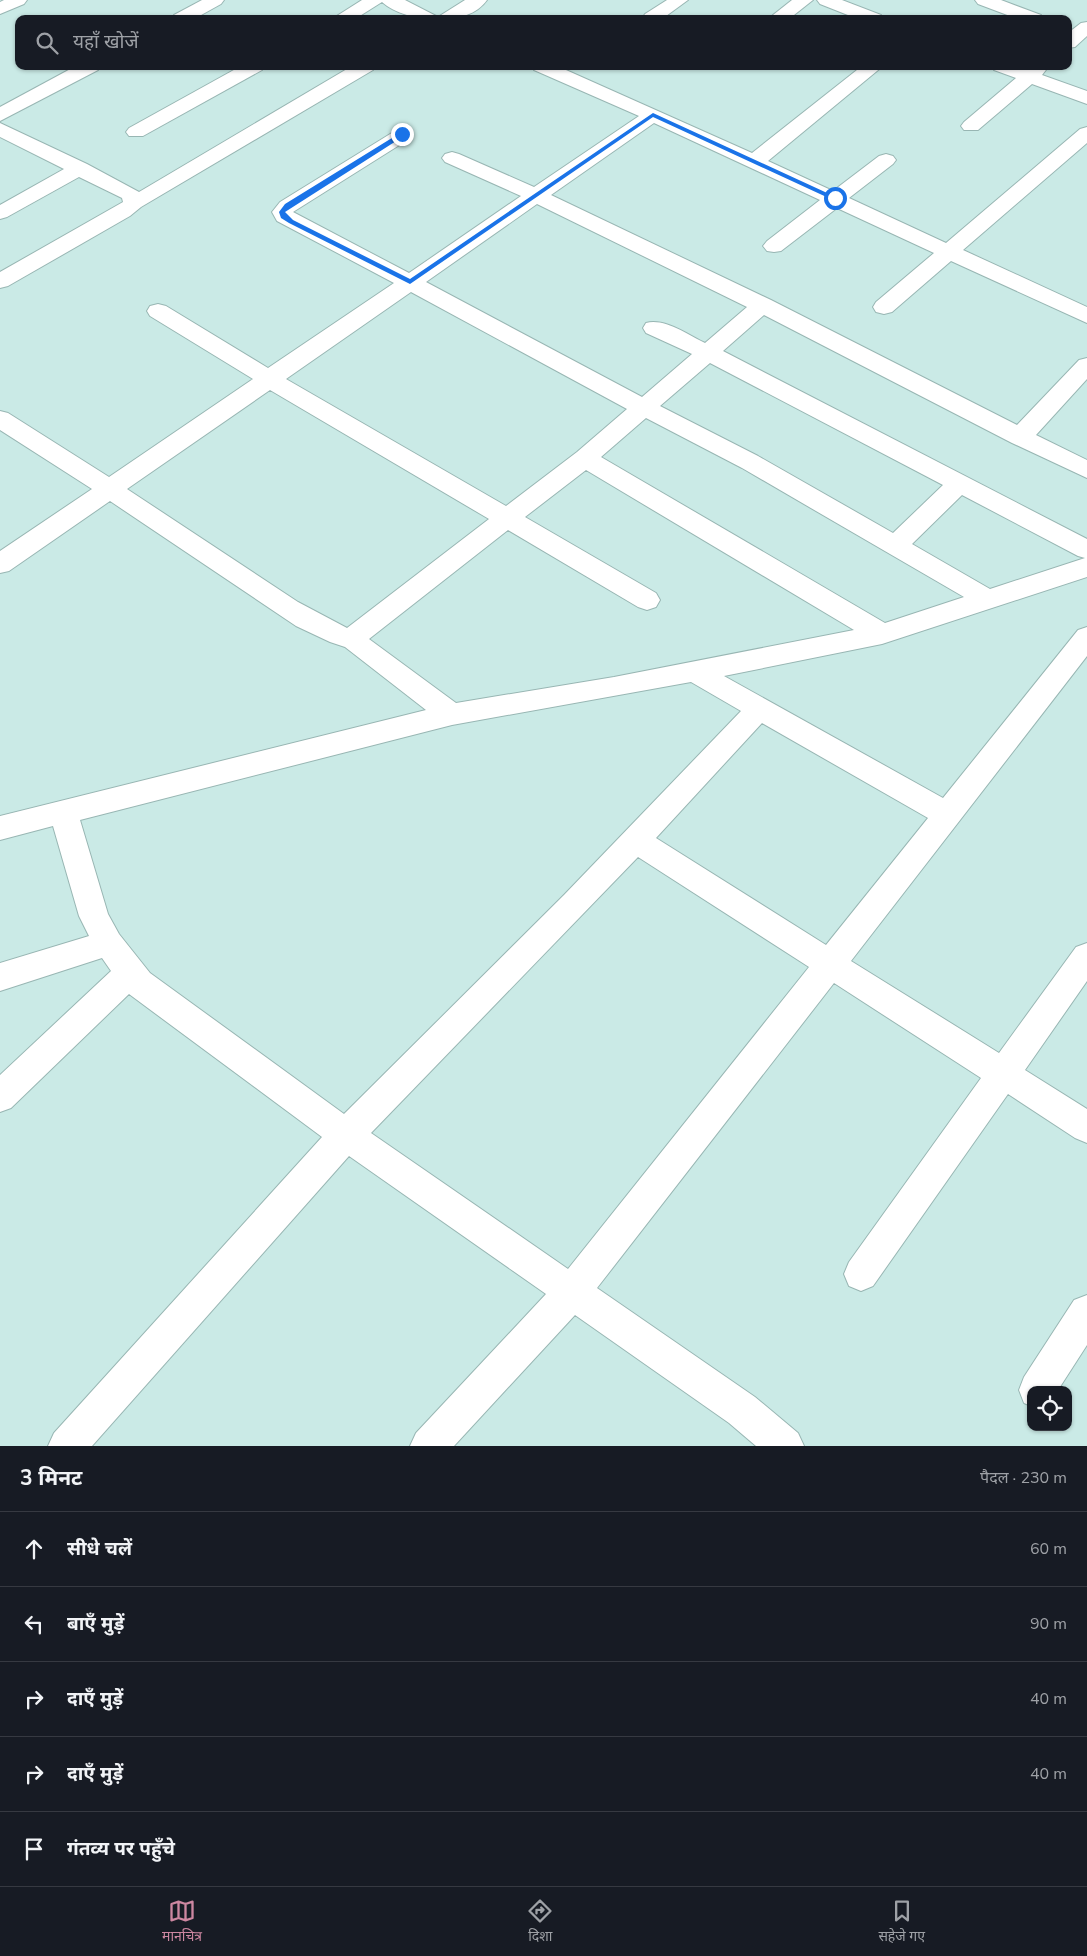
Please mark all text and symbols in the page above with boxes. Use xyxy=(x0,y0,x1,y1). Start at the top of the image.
search box xyxy=(15,15,1072,70)
icon: search xyxy=(33,29,61,57)
text: यहाँ खोजें xyxy=(73,29,138,55)
route end xyxy=(391,123,414,146)
route start xyxy=(824,187,847,210)
map controls xyxy=(1027,1386,1072,1431)
button: locate xyxy=(1027,1386,1072,1431)
text: 3 मिनट xyxy=(20,1464,82,1492)
text: पैदल · 230 m xyxy=(980,1467,1067,1489)
icon: ahead xyxy=(20,1535,48,1563)
text: सीधे चलें xyxy=(67,1536,132,1562)
text: 60 m xyxy=(1030,1538,1067,1560)
icon: left xyxy=(20,1610,48,1638)
text: बाएँ मुड़ें xyxy=(67,1611,124,1637)
text: 90 m xyxy=(1030,1613,1067,1635)
icon: right xyxy=(20,1685,48,1713)
text: दाएँ मुड़ें xyxy=(67,1686,123,1712)
text: 40 m xyxy=(1030,1688,1067,1710)
icon: right xyxy=(20,1760,48,1788)
text: दाएँ मुड़ें xyxy=(67,1761,123,1787)
text: 40 m xyxy=(1030,1763,1067,1785)
icon: arrive xyxy=(20,1835,48,1863)
text: गंतव्य पर पहुँचे xyxy=(67,1836,175,1862)
tab: मानचित्र xyxy=(162,1897,202,1947)
tab: दिशा xyxy=(526,1897,554,1947)
tab: सहेजे गए xyxy=(878,1897,925,1947)

